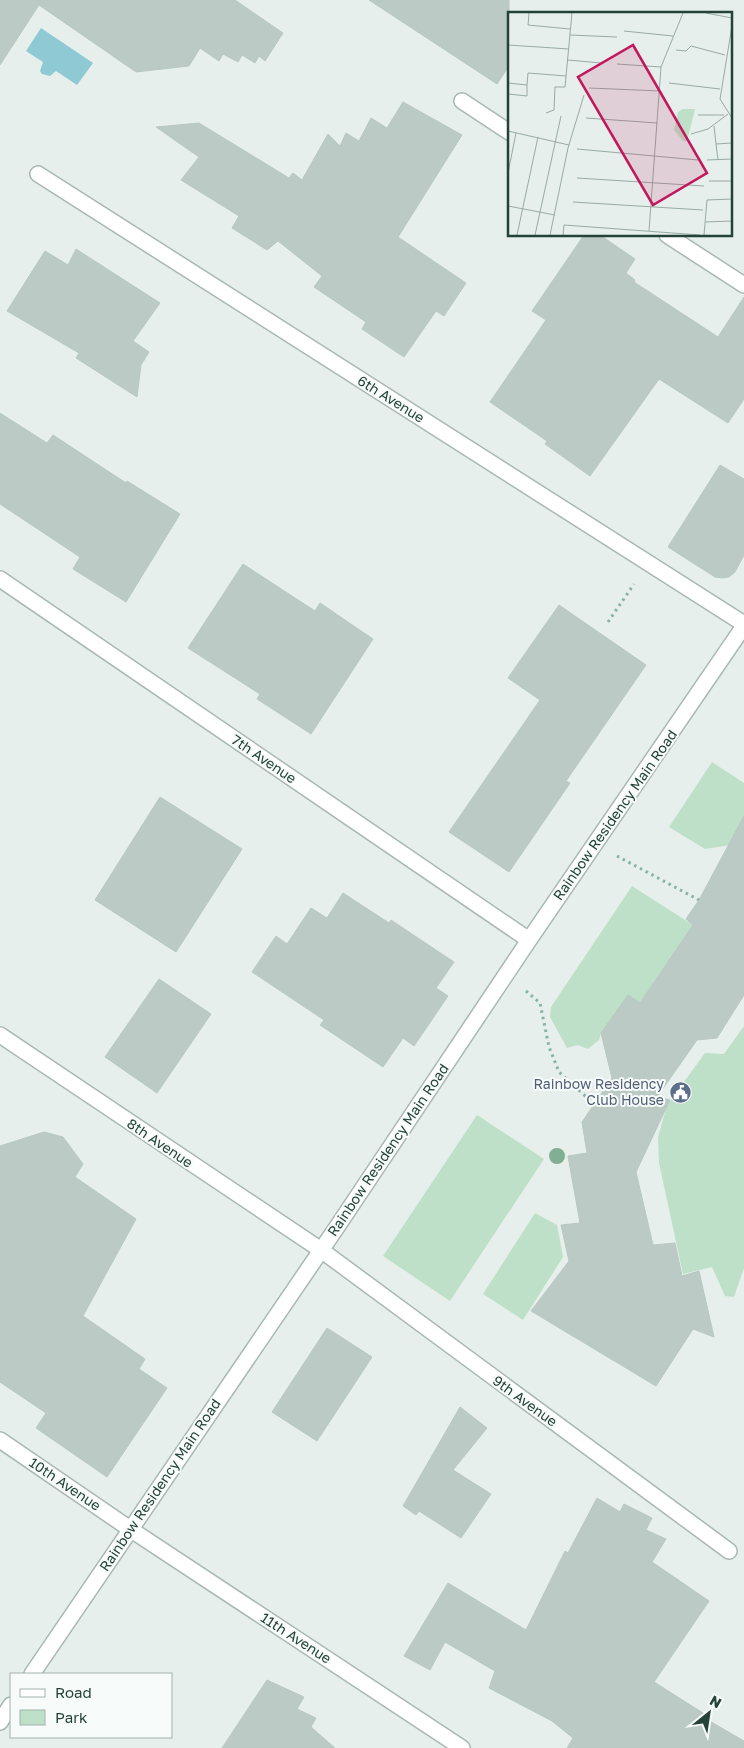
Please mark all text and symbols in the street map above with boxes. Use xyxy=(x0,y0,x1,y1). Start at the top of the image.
inset map xyxy=(508,12,732,236)
street label: 6th Avenue xyxy=(355,371,428,426)
street label: Rainbow Residency Main Road xyxy=(549,726,680,903)
street label: 7th Avenue xyxy=(229,731,300,786)
street label: Rainbow Residency Main Road xyxy=(323,1060,452,1239)
place label: Rainbow Residency Club House xyxy=(533,1075,664,1108)
public building icon: Rainbow Residency Club House xyxy=(668,1080,692,1104)
street label: 8th Avenue xyxy=(124,1114,196,1171)
street label: 9th Avenue xyxy=(490,1371,561,1430)
street label: Rainbow Residency Main Road xyxy=(95,1395,224,1574)
street label: 10th Avenue xyxy=(26,1453,104,1514)
street label: 11th Avenue xyxy=(258,1608,335,1667)
legend xyxy=(10,1673,172,1738)
text: Road xyxy=(55,1683,92,1701)
north arrow xyxy=(684,1688,734,1738)
text: N xyxy=(707,1691,725,1711)
text: Park xyxy=(55,1708,88,1726)

